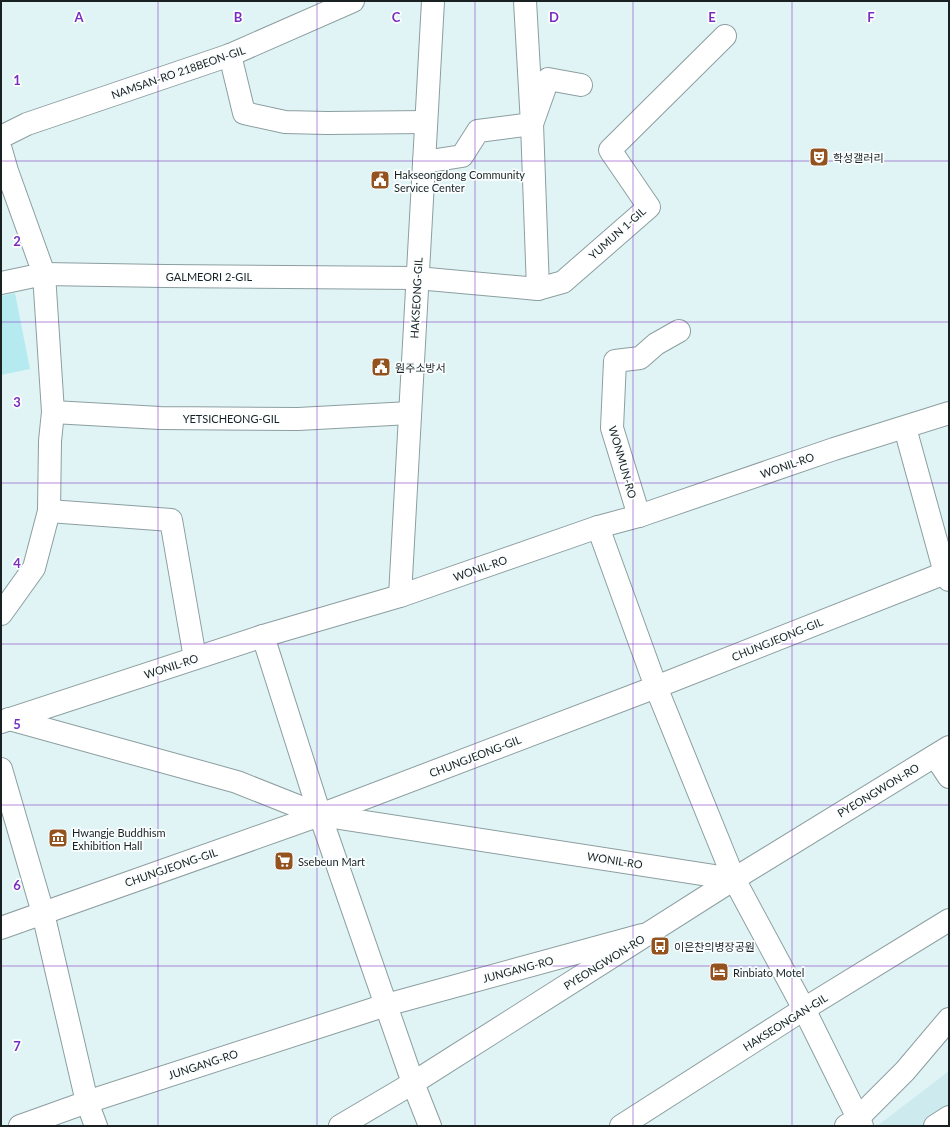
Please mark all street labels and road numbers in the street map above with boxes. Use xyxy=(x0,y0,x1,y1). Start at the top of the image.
street label: NAMSAN-RO 218BEON-GIL xyxy=(109,43,247,101)
street label: YUMUN 1-GIL xyxy=(586,204,648,262)
street label: HAKSEONG-GIL xyxy=(407,257,425,339)
street label: GALMEORI 2-GIL xyxy=(166,270,252,283)
street label: YETSICHEONG-GIL xyxy=(183,412,280,425)
street label: WONMUN-RO xyxy=(606,424,640,500)
street label: WONIL-RO xyxy=(758,450,816,480)
street label: WONIL-RO xyxy=(451,553,509,583)
street label: CHUNGJEONG-GIL xyxy=(730,615,825,663)
street label: WONIL-RO xyxy=(142,651,200,681)
street label: CHUNGJEONG-GIL xyxy=(427,732,523,779)
street label: PYEONGWON-RO xyxy=(835,760,921,819)
street label: CHUNGJEONG-GIL xyxy=(123,845,219,889)
street label: WONIL-RO xyxy=(586,849,644,871)
street label: PYEONGWON-RO xyxy=(561,932,647,992)
street label: JUNGANG-RO xyxy=(481,953,555,985)
street label: HAKSEONGAN-GIL xyxy=(740,991,830,1053)
street label: JUNGANG-RO xyxy=(166,1047,240,1081)

